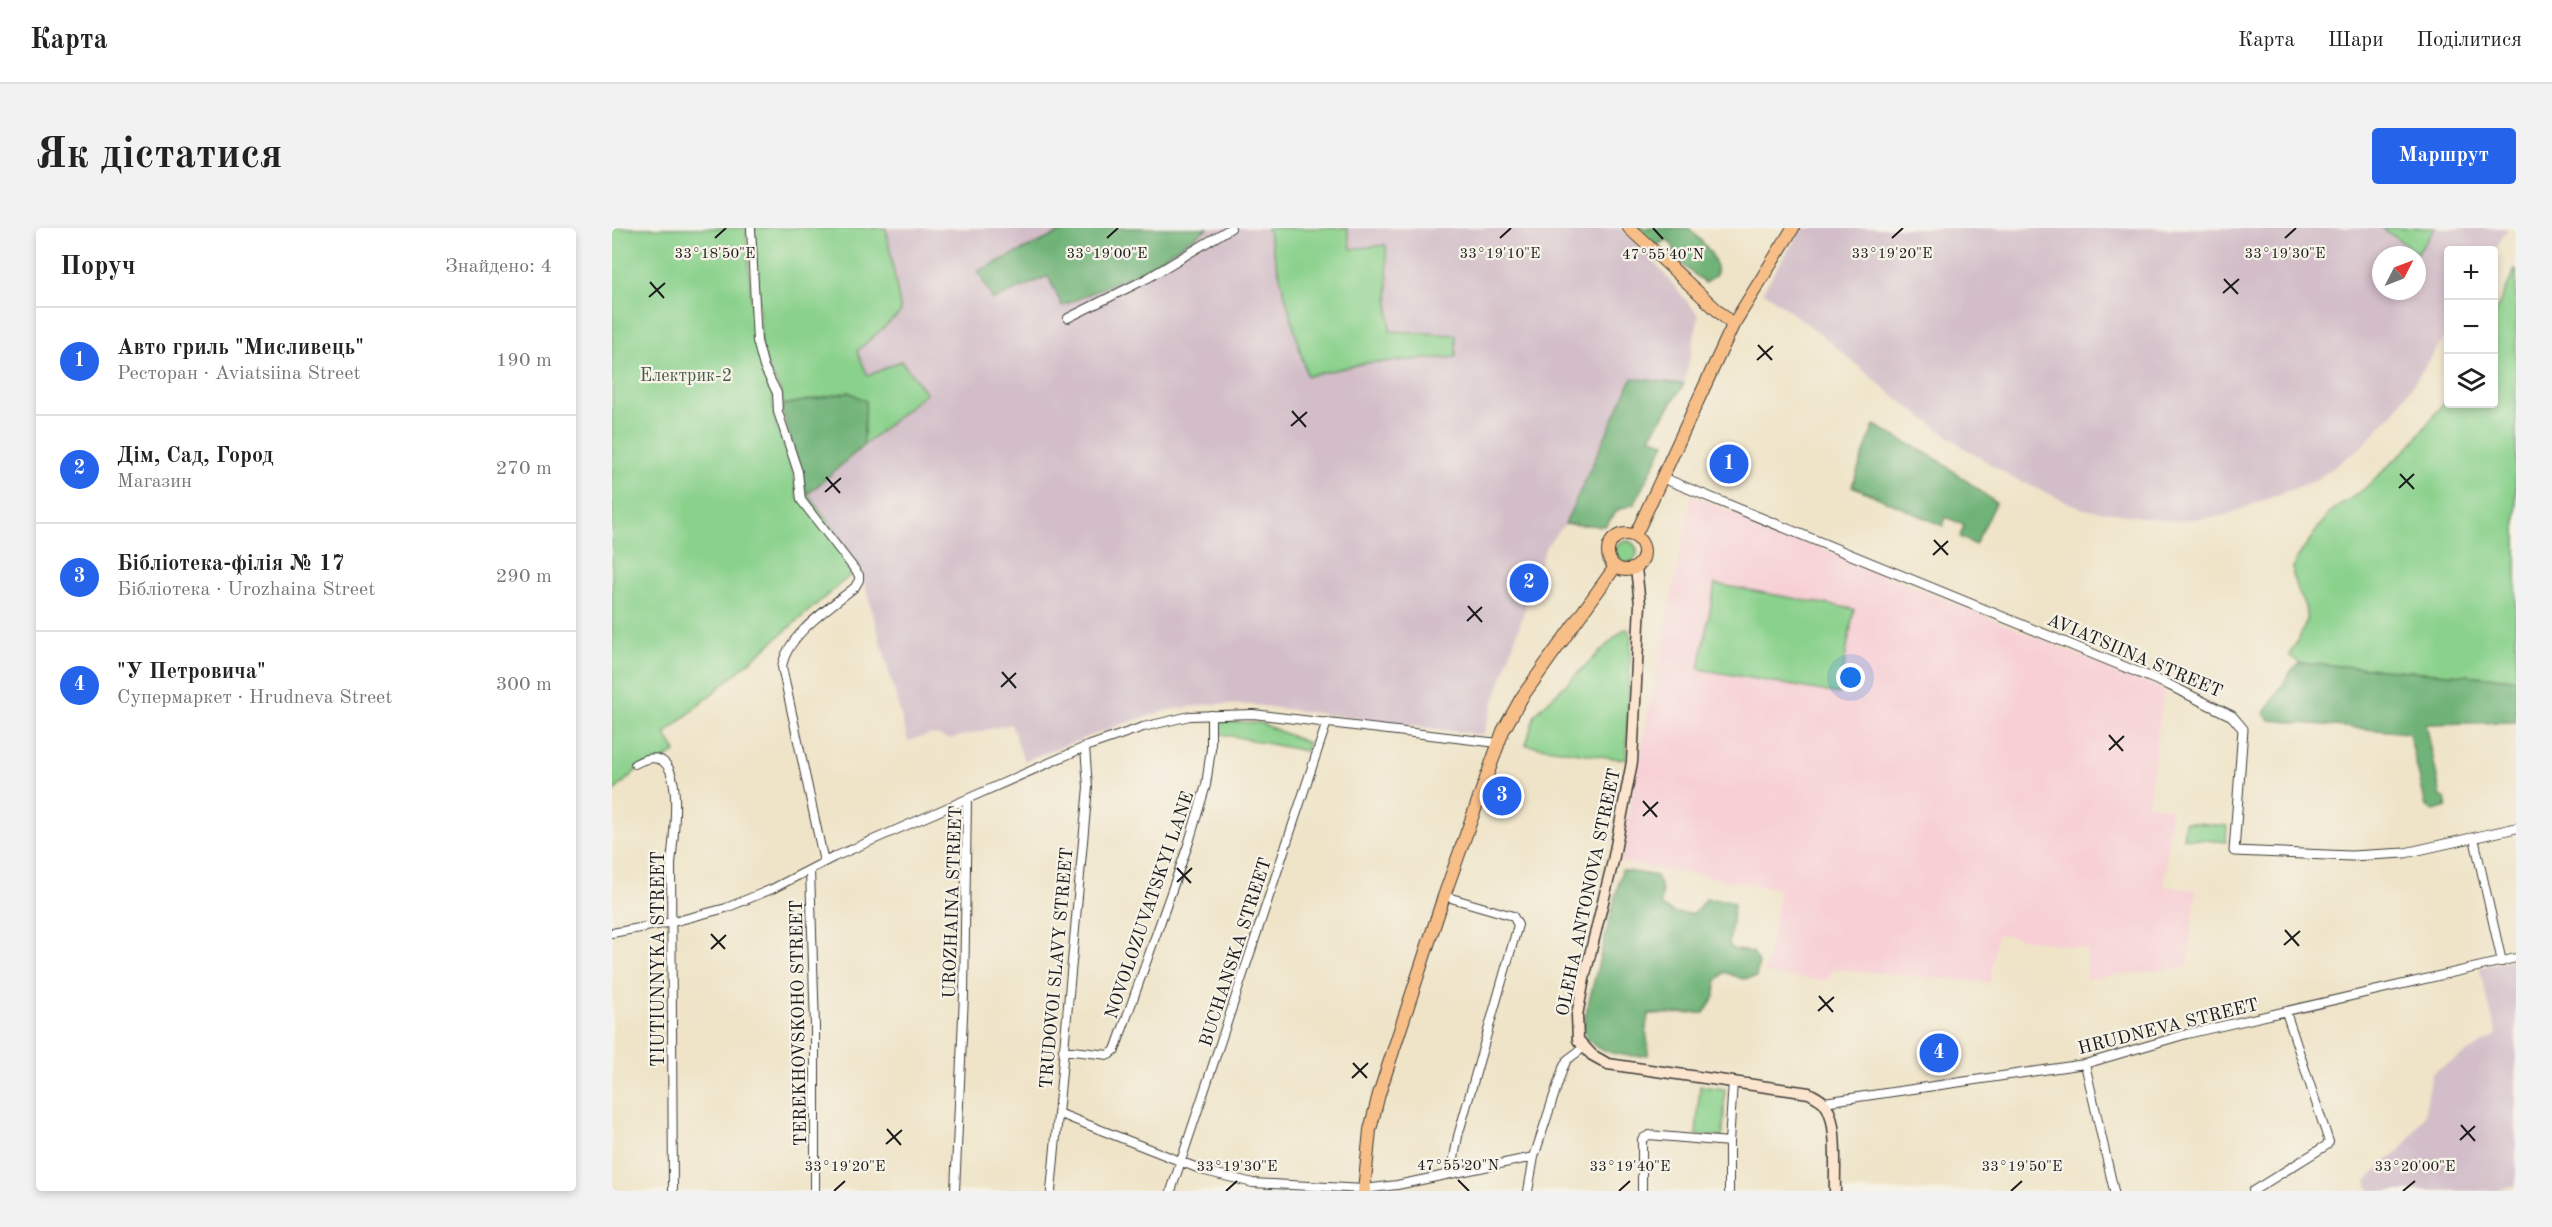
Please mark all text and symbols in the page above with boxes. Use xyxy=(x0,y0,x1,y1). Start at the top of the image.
text: Карта xyxy=(30,27,108,55)
text: Карта xyxy=(2238,30,2295,51)
text: Шари xyxy=(2328,30,2383,51)
text: Поділитися xyxy=(2416,30,2522,51)
button: Маршрут xyxy=(2372,128,2516,184)
text: Як дістатися xyxy=(36,135,283,177)
north arrow xyxy=(2372,246,2426,300)
map controls xyxy=(2444,246,2498,408)
button: + xyxy=(2444,246,2498,300)
text: 33°18'50"E xyxy=(675,247,755,262)
text: 33°19'00"E xyxy=(1067,247,1147,262)
text: 33°19'10"E xyxy=(1460,247,1540,262)
text: 33°19'20"E xyxy=(1852,247,1932,262)
text: 33°19'30"E xyxy=(2245,247,2325,262)
text: 47°55'40"N xyxy=(1622,248,1704,263)
text: Поруч xyxy=(60,254,136,280)
text: Знайдено: 4 xyxy=(445,257,552,277)
button: − xyxy=(2444,300,2498,354)
text: Авто гриль "Мисливець" xyxy=(117,337,364,359)
text: 1 xyxy=(74,351,85,371)
text: 190 m xyxy=(496,351,552,371)
button: layers xyxy=(2444,354,2498,408)
text: Ресторан · Aviatsiina Street xyxy=(117,364,360,384)
park label: Електрик-2 xyxy=(640,367,732,385)
pin: 1 xyxy=(1710,442,1748,486)
text: Дім, Сад, Город xyxy=(117,445,274,467)
text: 2 xyxy=(74,459,85,479)
text: 270 m xyxy=(496,459,552,479)
text: Магазин xyxy=(117,472,192,492)
text: Бібліотека-філія № 17 xyxy=(117,553,345,575)
pin: 2 xyxy=(1510,560,1548,606)
text: 3 xyxy=(74,567,85,587)
text: 290 m xyxy=(496,567,552,587)
text: Бібліотека · Urozhaina Street xyxy=(117,580,375,600)
street label: AVIATSIINA STREET xyxy=(2044,611,2225,701)
text: "У Петровича" xyxy=(117,661,266,683)
your location xyxy=(1836,663,1865,692)
text: 4 xyxy=(74,675,85,695)
text: 300 m xyxy=(496,675,552,695)
text: Супермаркет · Hrudneva Street xyxy=(117,688,392,708)
street label: OLEHA ANTONOVA STREET xyxy=(1554,767,1624,1018)
pin: 3 xyxy=(1482,774,1522,818)
street label: NOVOLOZUVATSKYI LANE xyxy=(1102,789,1197,1021)
street label: UROZHAINA STREET xyxy=(941,805,965,999)
street label: TRUDOVOI SLAVY STREET xyxy=(1037,847,1077,1090)
street label: TIUTIUNNYKA STREET xyxy=(650,851,668,1067)
street label: BUCHANSKA STREET xyxy=(1197,856,1275,1049)
street label: TEREKHOVSKOHO STREET xyxy=(788,900,810,1146)
street label: HRUDNEVA STREET xyxy=(2076,996,2260,1058)
pin: 4 xyxy=(1920,1030,1958,1076)
text: 47°55'20"N xyxy=(1417,1159,1499,1174)
text: 33°19'20"E xyxy=(805,1160,885,1175)
text: 33°19'30"E xyxy=(1197,1160,1277,1175)
text: 33°19'40"E xyxy=(1590,1160,1670,1175)
text: 33°19'50"E xyxy=(1982,1160,2062,1175)
text: 33°20'00"E xyxy=(2375,1160,2455,1175)

